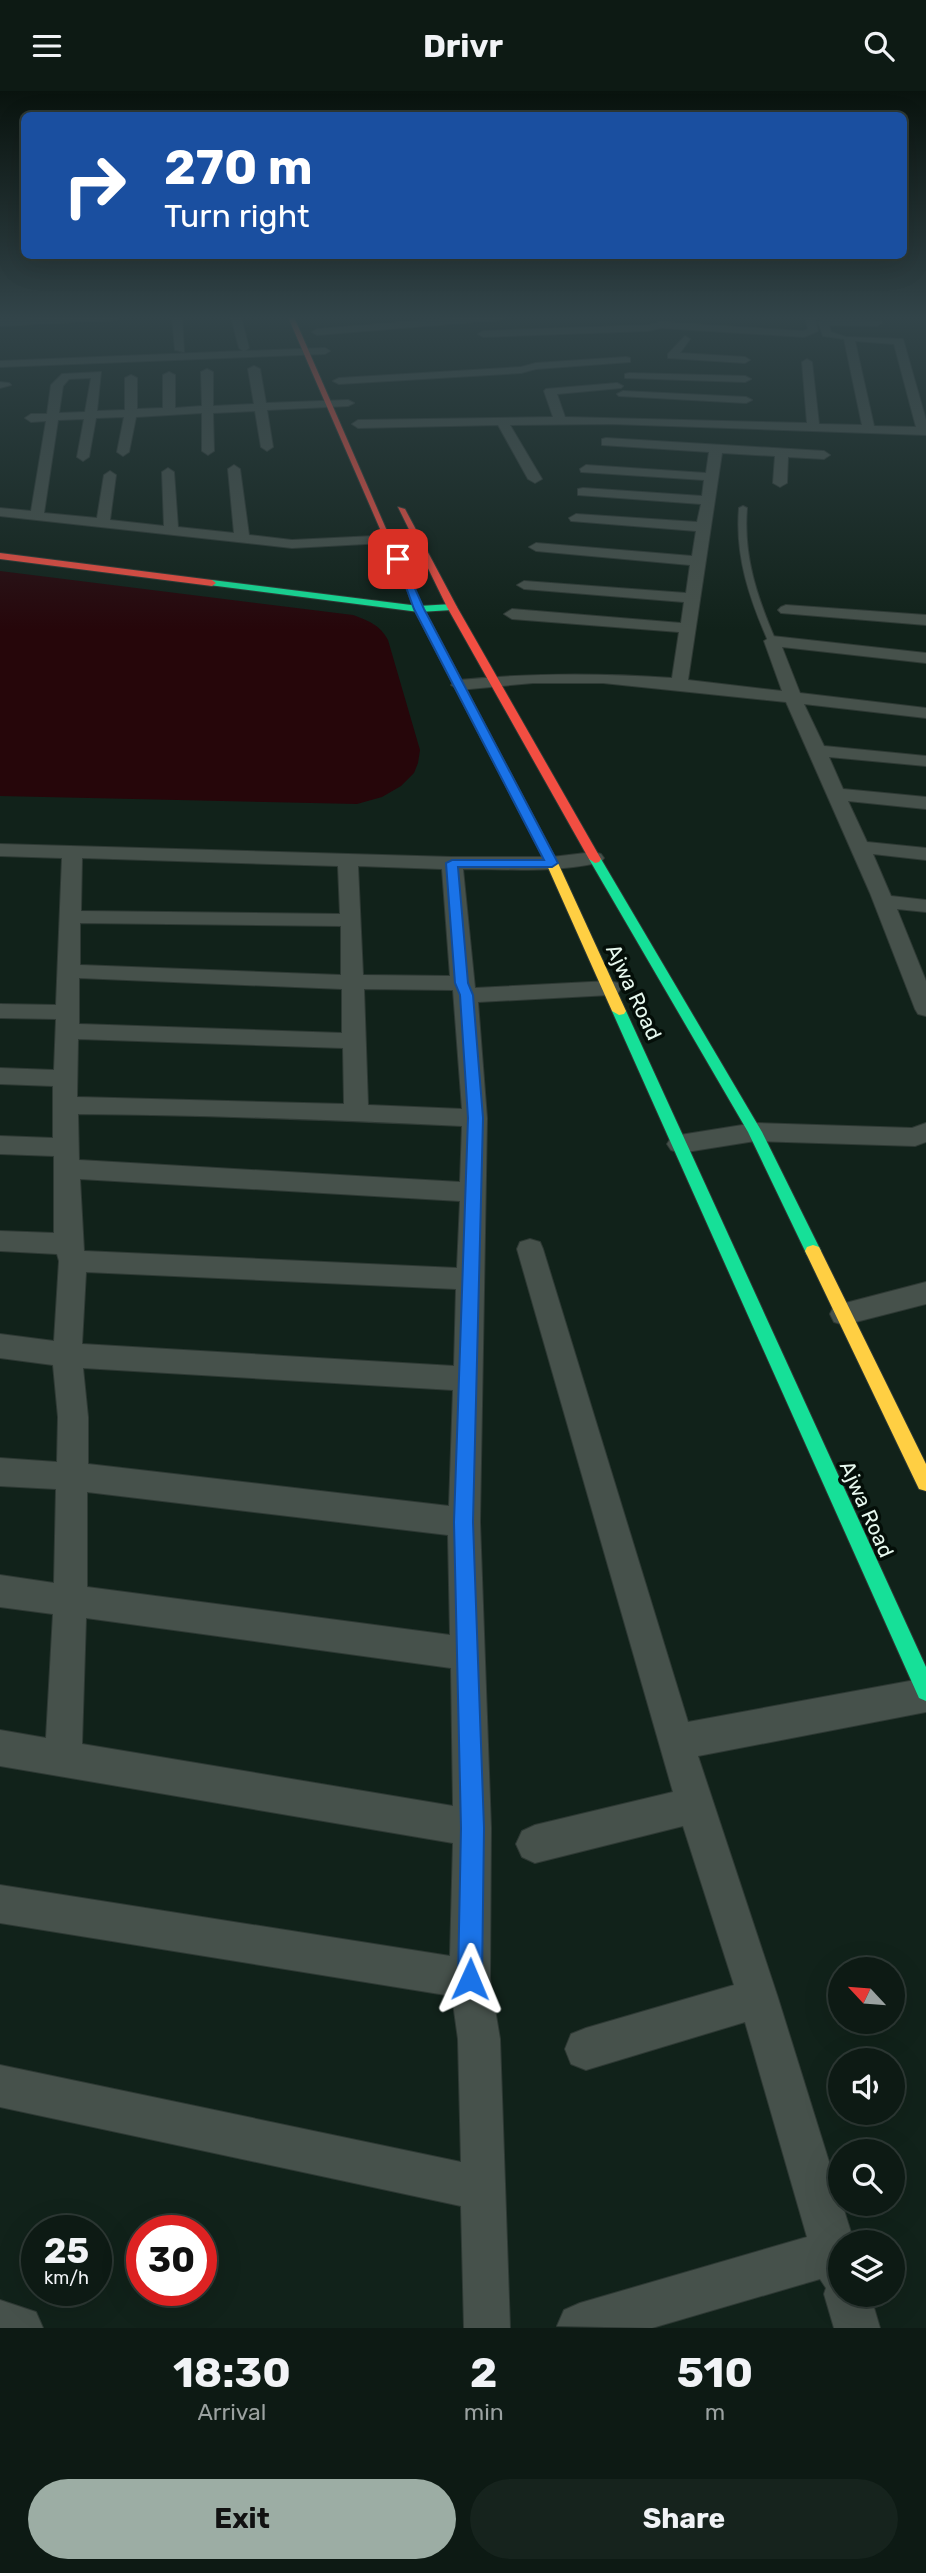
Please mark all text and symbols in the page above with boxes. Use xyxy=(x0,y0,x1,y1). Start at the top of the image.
icon: menu xyxy=(28,27,66,65)
text: Drivr xyxy=(423,27,503,65)
icon: search xyxy=(860,27,898,65)
text: 270 m xyxy=(164,138,313,196)
icon: right xyxy=(49,140,140,231)
text: Turn right xyxy=(164,197,309,235)
pin xyxy=(368,529,428,589)
icon: arrive xyxy=(379,540,417,578)
street label: Ajwa Road xyxy=(601,940,667,1044)
street label: Ajwa Road xyxy=(835,1457,899,1561)
position arrow xyxy=(433,1942,507,2016)
north arrow xyxy=(828,1957,905,2033)
map controls xyxy=(828,1957,905,2307)
button: sound xyxy=(828,2048,905,2125)
button: search xyxy=(828,2139,905,2216)
speed limit sign: 30 xyxy=(126,2215,217,2306)
text: 25 xyxy=(44,2230,89,2272)
button: layers xyxy=(828,2230,905,2307)
text: km/h xyxy=(44,2267,89,2289)
text: 18:30 xyxy=(173,2348,291,2398)
text: 2 xyxy=(470,2348,497,2398)
text: 510 xyxy=(677,2348,753,2398)
text: Arrival xyxy=(197,2398,266,2426)
text: min xyxy=(464,2398,504,2426)
text: m xyxy=(705,2398,725,2426)
button: Exit xyxy=(28,2479,456,2559)
button: Share xyxy=(470,2479,898,2559)

